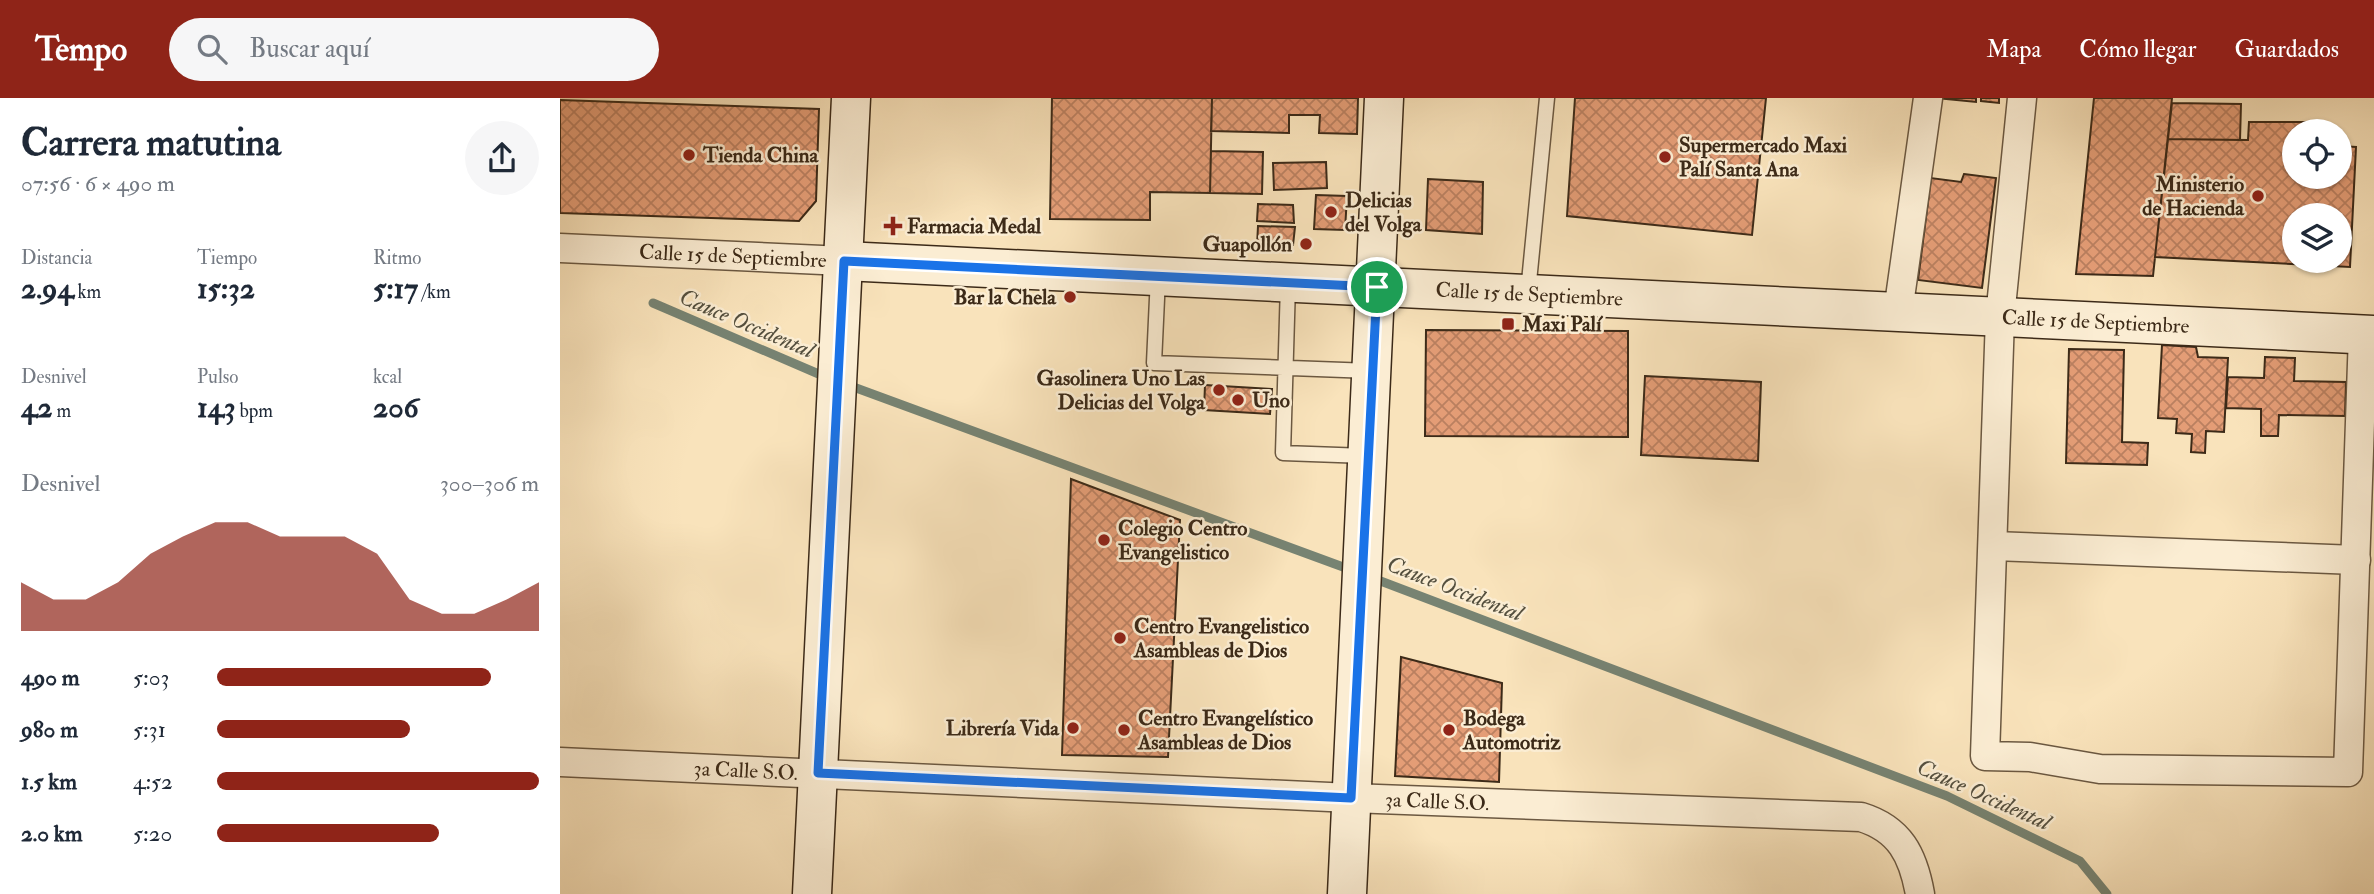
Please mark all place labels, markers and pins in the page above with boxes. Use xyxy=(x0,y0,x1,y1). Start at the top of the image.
place label: Supermercado Maxi Palí Santa Ana xyxy=(1679,132,1848,183)
place label: Tienda China xyxy=(702,142,820,169)
marker: Tienda China xyxy=(681,147,697,163)
marker: Supermercado Maxi Palí Santa Ana xyxy=(1657,149,1673,165)
place label: Ministerio de Hacienda xyxy=(2142,171,2245,222)
place label: Delicias del Volga xyxy=(1345,187,1423,238)
marker: Ministerio de Hacienda xyxy=(2250,188,2266,204)
marker: Delicias del Volga xyxy=(1323,204,1339,220)
place label: Farmacia Medal xyxy=(907,213,1042,240)
marker: Farmacia Medal xyxy=(885,218,901,234)
place label: Guapollón xyxy=(1203,231,1292,258)
marker: Guapollón xyxy=(1298,236,1314,252)
pin xyxy=(1347,257,1407,317)
place label: Bar la Chela xyxy=(954,284,1057,311)
marker: Bar la Chela xyxy=(1062,289,1078,305)
place label: Maxi Palí xyxy=(1521,311,1604,338)
marker: Maxi Palí xyxy=(1500,316,1516,332)
place label: Gasolinera Uno Las Delicias del Volga xyxy=(1037,365,1206,416)
marker: Gasolinera Uno Las Delicias del Volga xyxy=(1211,382,1227,398)
place label: Uno xyxy=(1252,387,1290,414)
marker: Uno xyxy=(1230,392,1246,408)
place label: Colegio Centro Evangelistico xyxy=(1118,515,1247,566)
marker: Colegio Centro Evangelistico xyxy=(1096,532,1112,548)
place label: Centro Evangelistico Asambleas de Dios xyxy=(1133,613,1309,664)
marker: Centro Evangelistico Asambleas de Dios xyxy=(1112,630,1128,646)
place label: Centro Evangelístico Asambleas de Dios xyxy=(1137,705,1313,756)
place label: Bodega Automotriz xyxy=(1462,705,1561,756)
place label: Librería Vida xyxy=(946,715,1060,742)
marker: Librería Vida xyxy=(1065,720,1081,736)
marker: Centro Evangelístico Asambleas de Dios xyxy=(1116,722,1132,738)
marker: Bodega Automotriz xyxy=(1441,722,1457,738)

